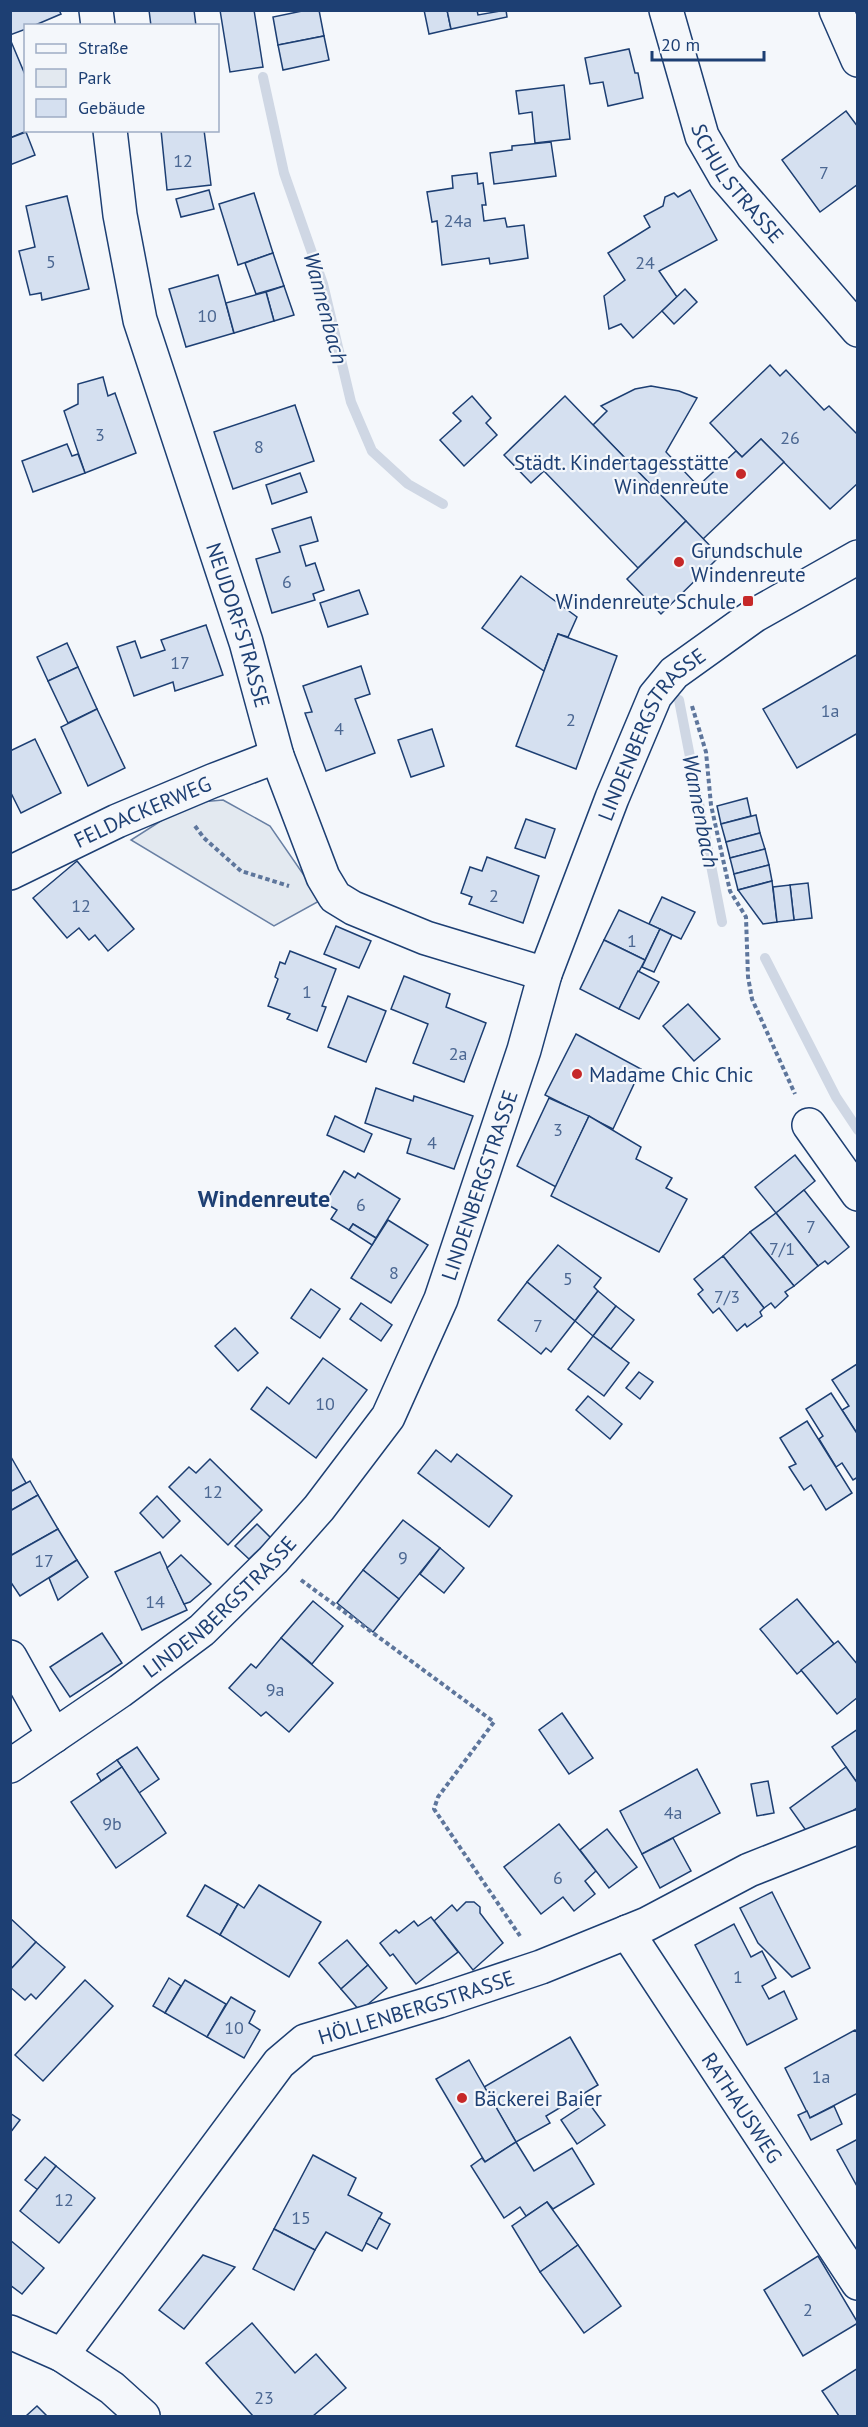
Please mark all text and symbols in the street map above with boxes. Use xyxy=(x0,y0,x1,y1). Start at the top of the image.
legend xyxy=(24,24,219,132)
scale bar xyxy=(652,24,764,62)
text: 20 m xyxy=(661,33,700,56)
text: Straße xyxy=(78,36,129,59)
text: Park xyxy=(78,66,111,89)
text: Gebäude xyxy=(78,96,145,119)
street label: SCHULSTRASSE xyxy=(686,120,790,248)
house number: 12 xyxy=(173,149,193,172)
house number: 7 xyxy=(819,161,829,184)
house number: 24a xyxy=(444,209,472,232)
water label: Wannenbach xyxy=(298,249,354,367)
house number: 5 xyxy=(46,250,56,273)
house number: 24 xyxy=(635,251,655,274)
house number: 10 xyxy=(197,304,217,327)
house number: 3 xyxy=(95,423,105,446)
house number: 26 xyxy=(780,426,800,449)
house number: 8 xyxy=(254,435,264,458)
place label: Städt. Kindertagesstätte Windenreute xyxy=(514,449,729,500)
marker: Städt. Kindertagesstätte Windenreute xyxy=(734,467,748,481)
place label: Grundschule Windenreute xyxy=(691,537,806,588)
street label: NEUDORFSTRASSE xyxy=(201,539,277,710)
marker: Grundschule Windenreute xyxy=(672,555,686,569)
house number: 6 xyxy=(282,570,292,593)
place label: Windenreute Schule xyxy=(556,588,736,615)
marker: Windenreute Schule xyxy=(741,594,755,608)
street label: LINDENBERGSTRASSE xyxy=(591,642,711,824)
house number: 17 xyxy=(170,651,190,674)
house number: 1a xyxy=(821,699,839,722)
house number: 2 xyxy=(566,708,576,731)
house number: 4 xyxy=(334,717,344,740)
water label: Wannenbach xyxy=(676,752,726,870)
street label: FELDACKERWEG xyxy=(69,770,215,854)
house number: 2 xyxy=(489,884,499,907)
house number: 12 xyxy=(71,894,91,917)
house number: 1 xyxy=(627,929,637,952)
house number: 1 xyxy=(302,980,312,1003)
house number: 2a xyxy=(449,1042,467,1065)
place label: Madame Chic Chic xyxy=(589,1061,753,1088)
marker: Madame Chic Chic xyxy=(570,1067,584,1081)
street label: LINDENBERGSTRASSE xyxy=(435,1087,523,1284)
house number: 3 xyxy=(553,1118,563,1141)
house number: 4 xyxy=(427,1131,437,1154)
district label: Windenreute xyxy=(198,1183,330,1214)
house number: 6 xyxy=(356,1193,366,1216)
house number: 7 xyxy=(806,1215,816,1238)
house number: 7/1 xyxy=(769,1237,795,1260)
house number: 8 xyxy=(389,1261,399,1284)
house number: 5 xyxy=(563,1267,573,1290)
house number: 7/3 xyxy=(714,1285,740,1308)
house number: 7 xyxy=(533,1314,543,1337)
house number: 10 xyxy=(315,1392,335,1415)
house number: 12 xyxy=(203,1480,223,1503)
street label: LINDENBERGSTRASSE xyxy=(137,1530,302,1683)
house number: 9 xyxy=(398,1546,408,1569)
house number: 17 xyxy=(34,1549,54,1572)
house number: 14 xyxy=(145,1590,165,1613)
house number: 9a xyxy=(266,1678,284,1701)
house number: 4a xyxy=(664,1801,682,1824)
house number: 9b xyxy=(102,1812,122,1835)
house number: 6 xyxy=(553,1866,563,1889)
street label: HÖLLENBERGSTRASSE xyxy=(315,1963,518,2050)
house number: 1 xyxy=(733,1965,743,1988)
house number: 10 xyxy=(224,2016,244,2039)
street label: RATHAUSWEG xyxy=(696,2047,789,2168)
house number: 1a xyxy=(812,2065,830,2088)
place label: Bäckerei Baier xyxy=(474,2085,602,2112)
marker: Bäckerei Baier xyxy=(455,2091,469,2105)
house number: 12 xyxy=(54,2188,74,2211)
house number: 15 xyxy=(291,2206,311,2229)
house number: 2 xyxy=(803,2298,813,2321)
house number: 23 xyxy=(254,2386,274,2409)

